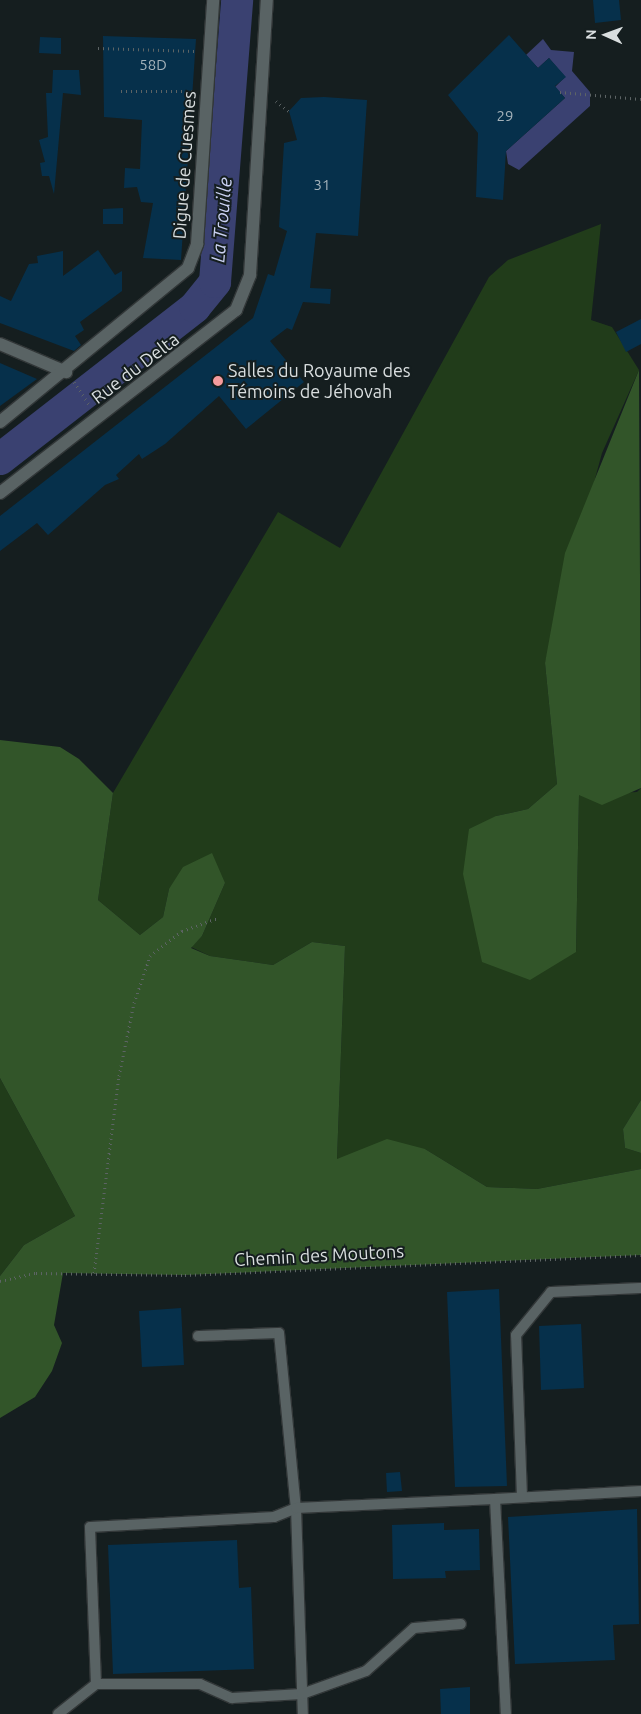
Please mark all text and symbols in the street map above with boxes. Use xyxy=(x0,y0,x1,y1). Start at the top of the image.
north arrow xyxy=(581,10,631,60)
text: N xyxy=(583,29,599,40)
house number: 58D xyxy=(139,56,167,74)
street label: Digue de Cuesmes xyxy=(168,90,200,240)
house number: 29 xyxy=(497,107,513,125)
water label: La Trouille xyxy=(207,176,237,264)
house number: 31 xyxy=(314,176,330,194)
street label: Rue du Delta xyxy=(87,328,183,408)
place label: Salles du Royaume des Témoins de Jéhovah xyxy=(228,360,411,402)
marker: Salles du Royaume des Témoins de Jéhovah xyxy=(212,375,224,387)
street label: Chemin des Moutons xyxy=(234,1240,404,1270)

